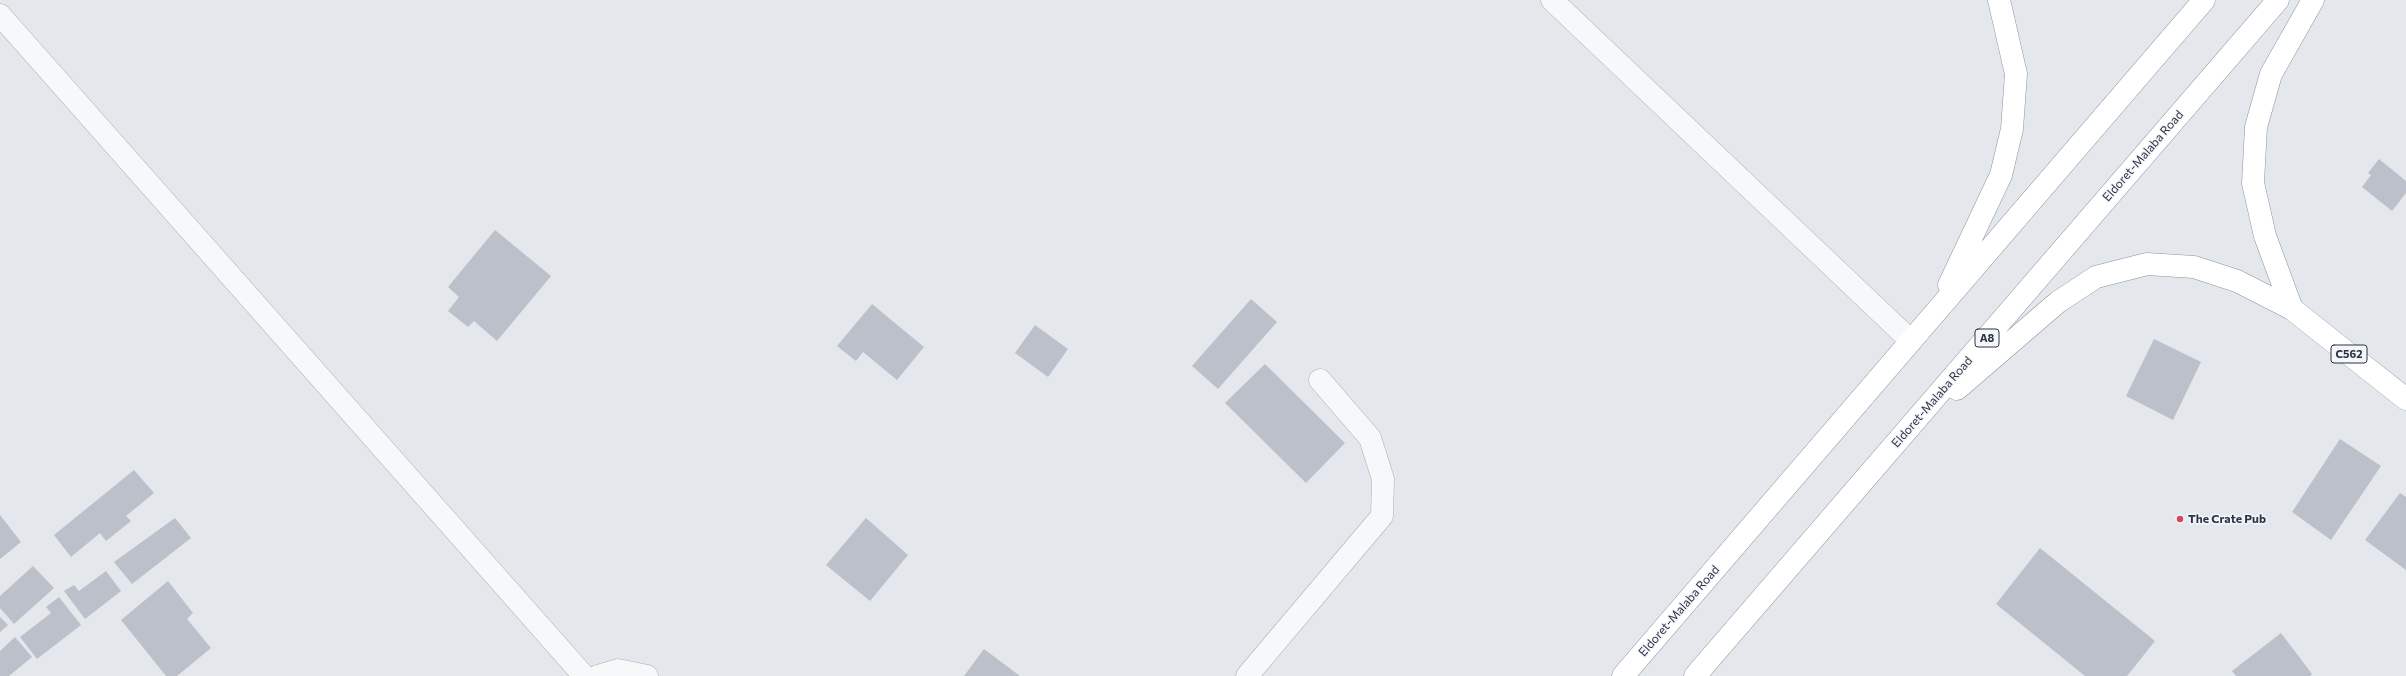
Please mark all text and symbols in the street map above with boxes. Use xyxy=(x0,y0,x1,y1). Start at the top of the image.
street label: Eldoret-Malaba Road xyxy=(2100,108,2186,204)
road number: A8 xyxy=(1975,329,1999,347)
road number: C562 xyxy=(2331,345,2367,363)
street label: Eldoret-Malaba Road xyxy=(1889,354,1975,450)
place label: The Crate Pub xyxy=(2188,512,2266,526)
marker: The Crate Pub xyxy=(2175,514,2185,524)
street label: Eldoret-Malaba Road xyxy=(1636,563,1722,659)

